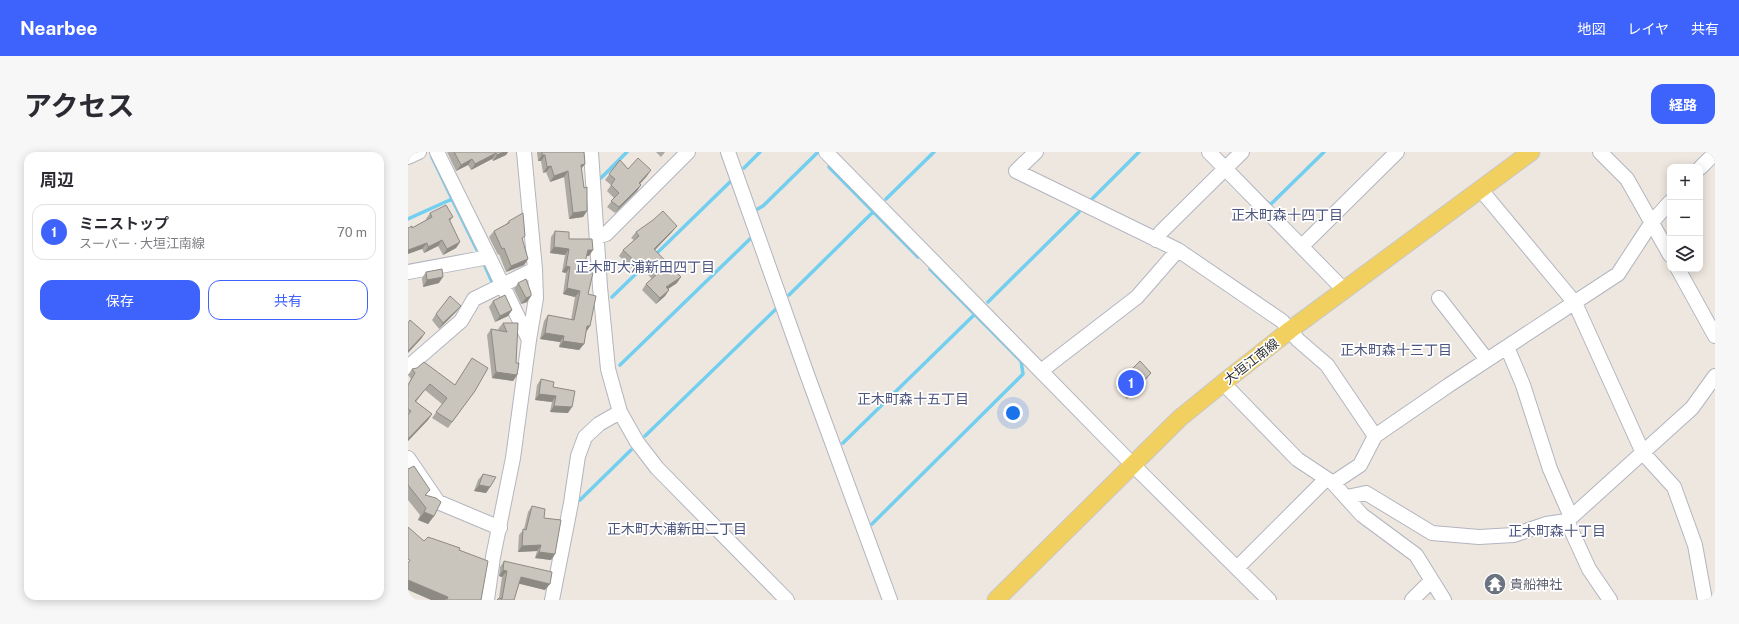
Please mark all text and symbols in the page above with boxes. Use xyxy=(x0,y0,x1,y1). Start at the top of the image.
text: Nearbee xyxy=(20,17,98,39)
text: 地図 xyxy=(1577,21,1605,37)
text: レイヤ xyxy=(1627,21,1669,37)
text: 共有 xyxy=(1691,21,1719,37)
button: 経路 xyxy=(1651,84,1715,124)
text: アクセス xyxy=(24,89,135,122)
map controls xyxy=(1667,164,1703,272)
button: + xyxy=(1667,164,1703,200)
text: 周辺 xyxy=(40,170,74,190)
button: − xyxy=(1667,200,1703,236)
district label: 正木町森十四丁目 xyxy=(1231,207,1343,223)
text: ミニストップ xyxy=(79,215,169,232)
text: 1 xyxy=(51,225,57,240)
text: 70 m xyxy=(337,225,367,240)
text: スーパー · 大垣江南線 xyxy=(79,236,205,251)
button: layers xyxy=(1667,236,1703,272)
district label: 正木町大浦新田四丁目 xyxy=(575,259,715,275)
button: 保存 xyxy=(40,280,200,320)
button: 共有 xyxy=(208,280,368,320)
street label: 大垣江南線 xyxy=(1221,335,1282,387)
district label: 正木町森十三丁目 xyxy=(1340,342,1452,358)
pin: 1 xyxy=(1118,368,1144,398)
district label: 正木町森十五丁目 xyxy=(857,391,969,407)
your location xyxy=(1003,403,1023,423)
district label: 正木町大浦新田二丁目 xyxy=(607,521,747,537)
district label: 正木町森十丁目 xyxy=(1508,523,1606,539)
temple icon: 貴船神社 xyxy=(1482,571,1508,597)
place label: 貴船神社 xyxy=(1510,577,1562,592)

